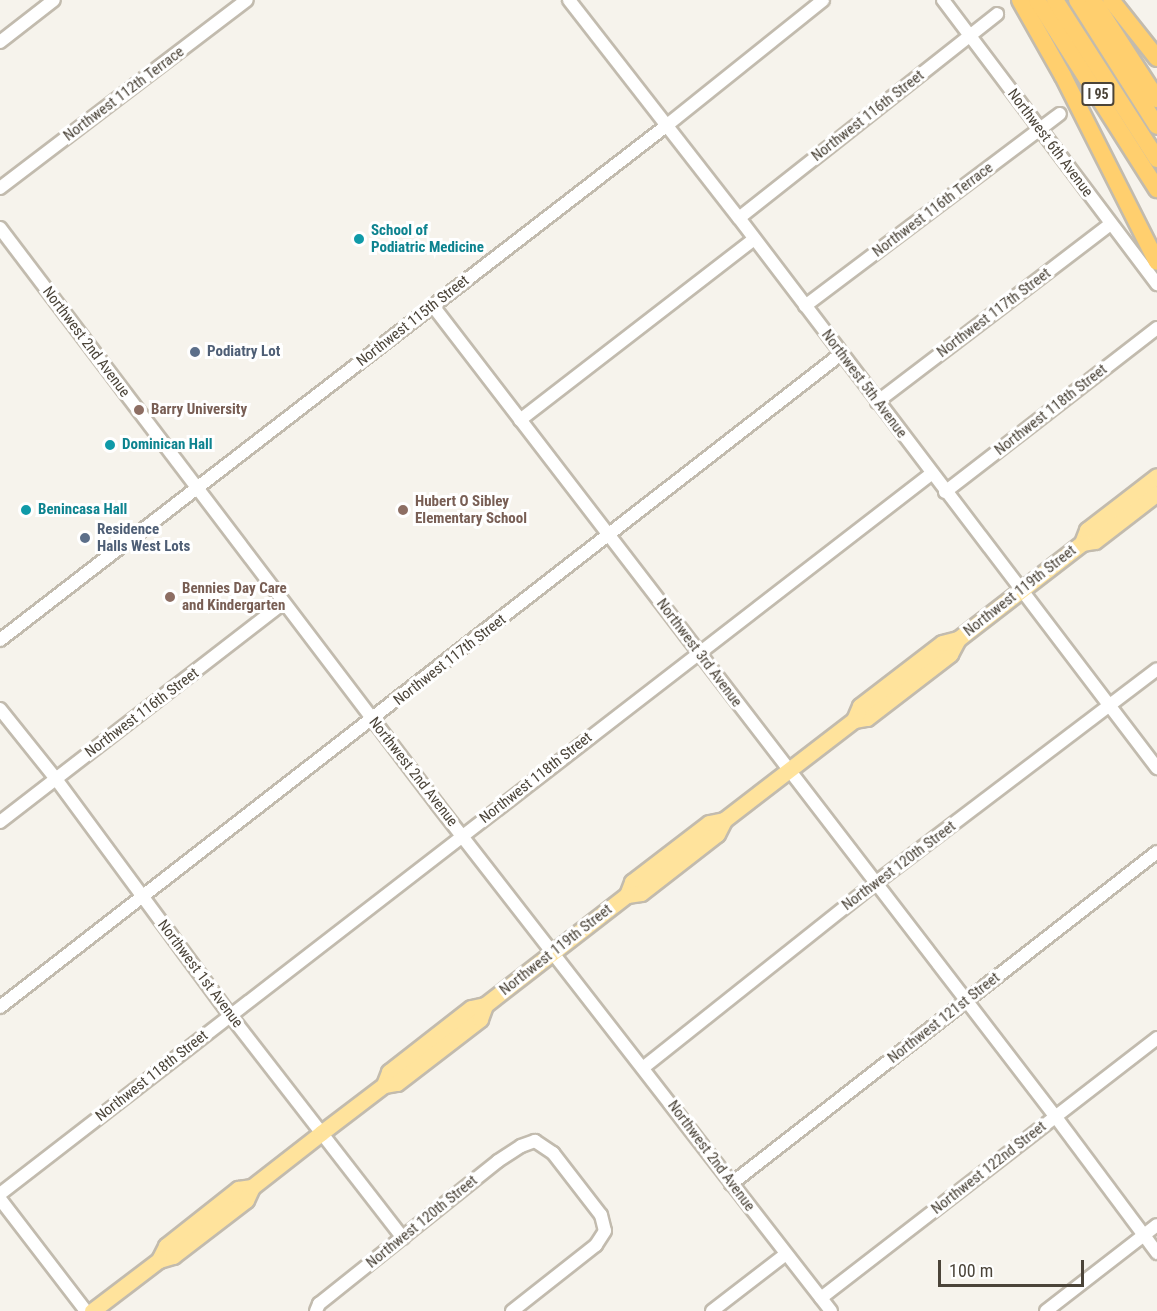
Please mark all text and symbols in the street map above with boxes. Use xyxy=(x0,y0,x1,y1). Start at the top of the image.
street label: Northwest 112th Terrace xyxy=(60,43,188,145)
street label: Northwest 116th Street xyxy=(808,67,928,165)
road number: I 95 xyxy=(1080,83,1116,105)
street label: Northwest 6th Avenue xyxy=(1003,85,1097,201)
street label: Northwest 116th Terrace xyxy=(869,159,997,261)
place label: School of Podiatric Medicine xyxy=(371,221,484,256)
marker: School of Podiatric Medicine xyxy=(352,232,366,246)
street label: Northwest 117th Street xyxy=(934,264,1054,362)
street label: Northwest 115th Street xyxy=(353,272,473,370)
street label: Northwest 2nd Avenue xyxy=(39,283,133,401)
street label: Northwest 5th Avenue xyxy=(817,326,911,442)
place label: Podiatry Lot xyxy=(207,343,280,361)
marker: Podiatry Lot xyxy=(188,345,202,359)
street label: Northwest 118th Street xyxy=(991,361,1111,459)
place label: Barry University xyxy=(151,401,247,419)
marker: Barry University xyxy=(132,403,146,417)
place label: Dominican Hall xyxy=(122,436,213,454)
marker: Dominican Hall xyxy=(103,438,117,452)
place label: Hubert O Sibley Elementary School xyxy=(415,492,527,527)
place label: Benincasa Hall xyxy=(38,501,127,519)
marker: Benincasa Hall xyxy=(19,503,33,517)
marker: Hubert O Sibley Elementary School xyxy=(396,503,410,517)
place label: Residence Halls West Lots xyxy=(97,520,190,555)
marker: Residence Halls West Lots xyxy=(78,531,92,545)
street label: Northwest 119th Street xyxy=(960,542,1080,640)
place label: Bennies Day Care and Kindergarten xyxy=(182,579,287,614)
marker: Bennies Day Care and Kindergarten xyxy=(163,590,177,604)
street label: Northwest 3rd Avenue xyxy=(652,595,746,711)
street label: Northwest 117th Street xyxy=(390,611,510,709)
street label: Northwest 116th Street xyxy=(82,664,202,762)
street label: Northwest 2nd Avenue xyxy=(365,714,461,830)
street label: Northwest 118th Street xyxy=(476,729,596,827)
street label: Northwest 120th Street xyxy=(839,817,959,915)
street label: Northwest 119th Street xyxy=(496,901,616,999)
street label: Northwest 1st Avenue xyxy=(154,917,246,1031)
street label: Northwest 121st Street xyxy=(884,969,1004,1067)
street label: Northwest 118th Street xyxy=(92,1027,212,1125)
street label: Northwest 2nd Avenue xyxy=(664,1097,758,1215)
street label: Northwest 122nd Street xyxy=(928,1118,1050,1218)
street label: Northwest 120th Street xyxy=(363,1172,481,1272)
scale bar xyxy=(941,1248,1086,1286)
text: 100 m xyxy=(949,1260,993,1281)

